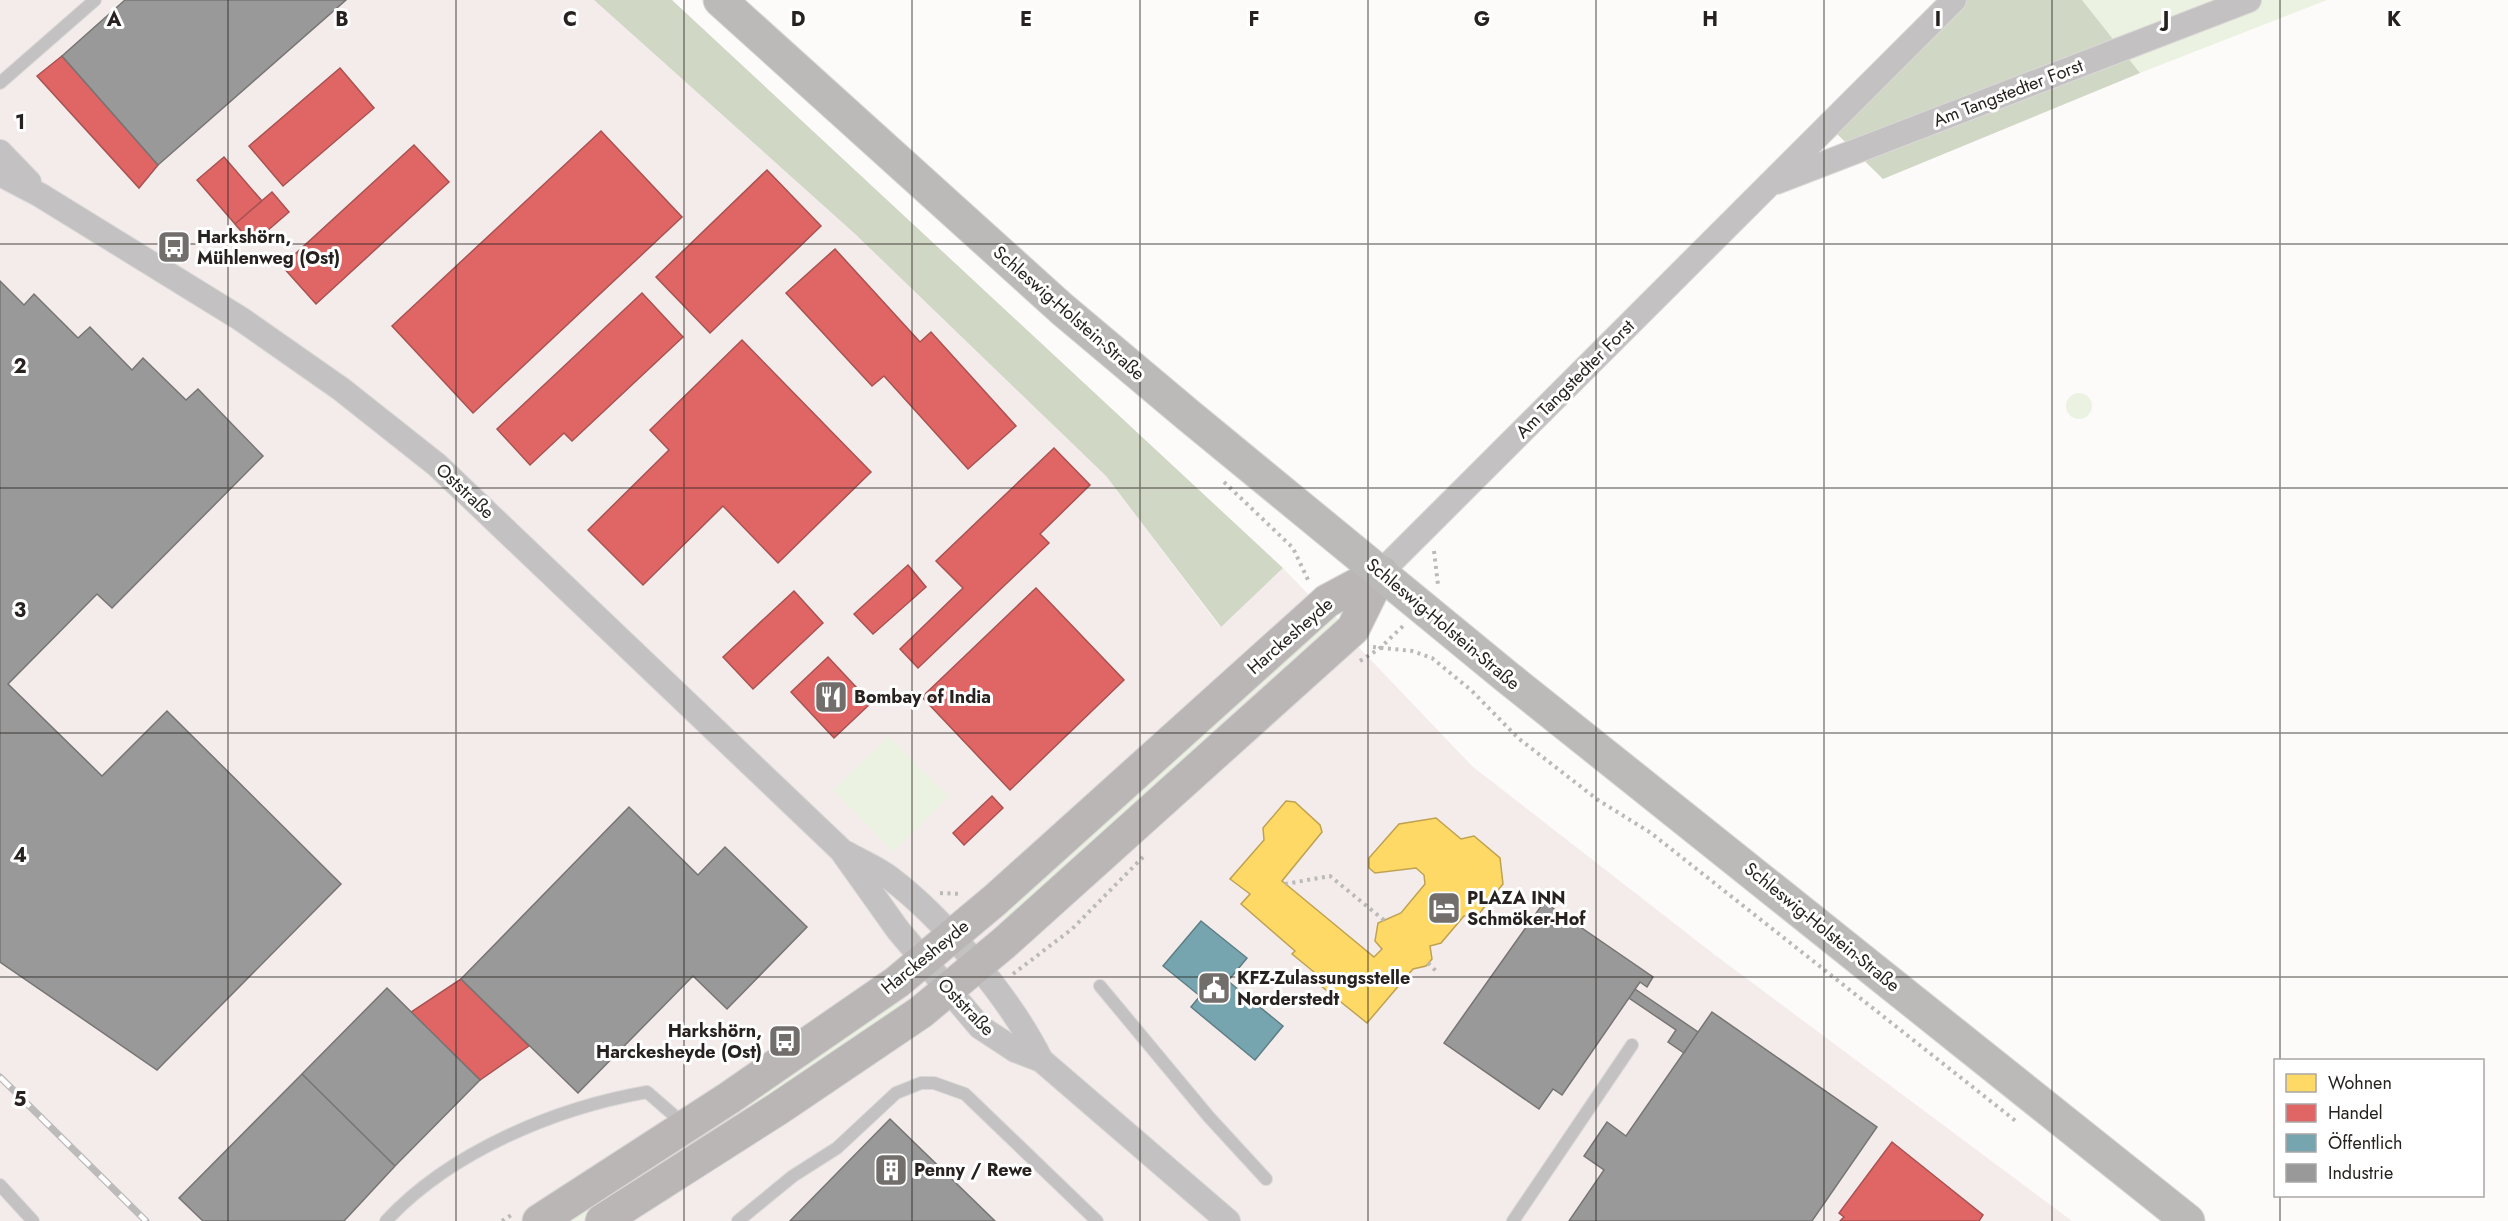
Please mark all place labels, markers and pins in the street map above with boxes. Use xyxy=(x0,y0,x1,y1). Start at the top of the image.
place label: Harkshörn, Mühlenweg (Ost) xyxy=(197,224,340,271)
bus stop icon: Harkshörn, Mühlenweg (Ost) xyxy=(156,229,192,265)
restaurant icon: Bombay of India xyxy=(813,679,849,715)
place label: Bombay of India xyxy=(854,684,991,710)
place label: PLAZA INN Schmöker-Hof xyxy=(1467,885,1586,932)
hotel icon: PLAZA INN Schmöker-Hof xyxy=(1426,890,1462,926)
place label: KFZ-Zulassungsstelle Norderstedt xyxy=(1237,965,1410,1012)
public building icon: KFZ-Zulassungsstelle Norderstedt xyxy=(1196,970,1232,1006)
place label: Harkshörn, Harckesheyde (Ost) xyxy=(596,1018,762,1065)
bus stop icon: Harkshörn, Harckesheyde (Ost) xyxy=(767,1023,803,1059)
building icon: Penny / Rewe xyxy=(873,1152,909,1188)
place label: Penny / Rewe xyxy=(914,1157,1032,1183)

